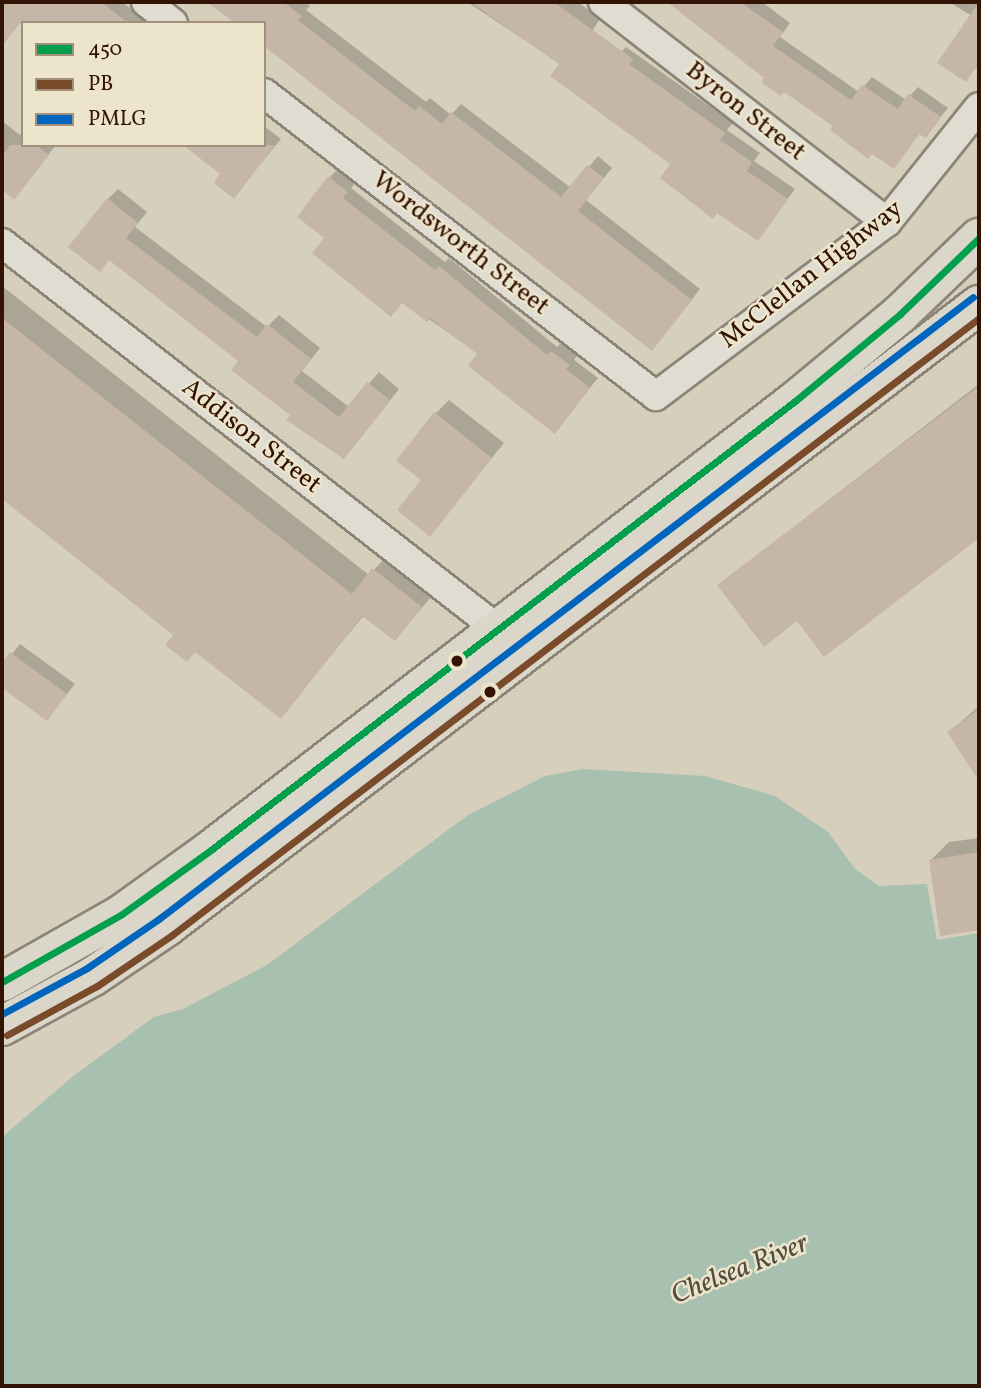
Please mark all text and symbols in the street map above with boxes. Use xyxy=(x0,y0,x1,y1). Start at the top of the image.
legend xyxy=(21,21,266,147)
text: 450 xyxy=(88,35,122,64)
street label: Byron Street xyxy=(679,55,811,169)
text: PB xyxy=(88,70,113,99)
text: PMLG xyxy=(88,105,147,134)
street label: Wordsworth Street xyxy=(365,165,555,323)
street label: McClellan Highway xyxy=(714,194,910,356)
street label: Addison Street xyxy=(175,373,327,501)
unlabelled marker xyxy=(450,654,464,668)
unlabelled marker xyxy=(483,685,497,699)
water label: Chelsea River xyxy=(666,1227,814,1313)

